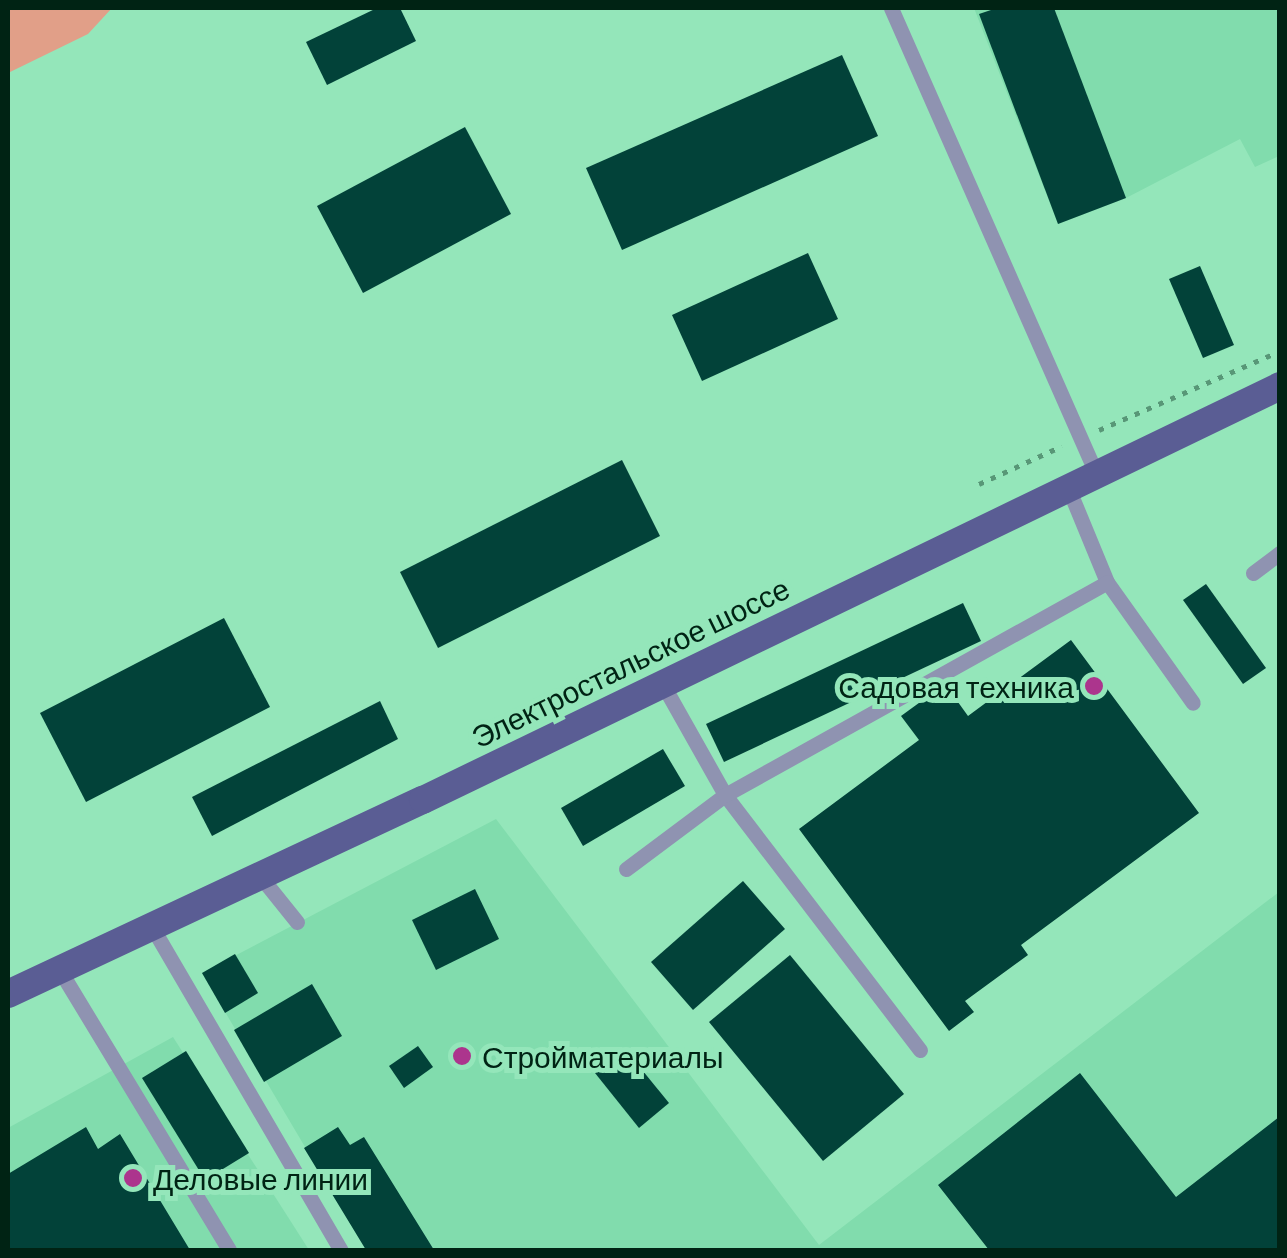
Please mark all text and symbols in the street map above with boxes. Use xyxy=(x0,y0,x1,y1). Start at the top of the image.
street label: Электростальское шоссе xyxy=(465,569,795,755)
place label: Садовая техника xyxy=(838,668,1074,704)
marker: Садовая техника xyxy=(1083,675,1105,697)
place label: Стройматериалы xyxy=(482,1038,723,1074)
marker: Стройматериалы xyxy=(451,1045,473,1067)
place label: Деловые линии xyxy=(153,1160,368,1196)
marker: Деловые линии xyxy=(122,1167,144,1189)

